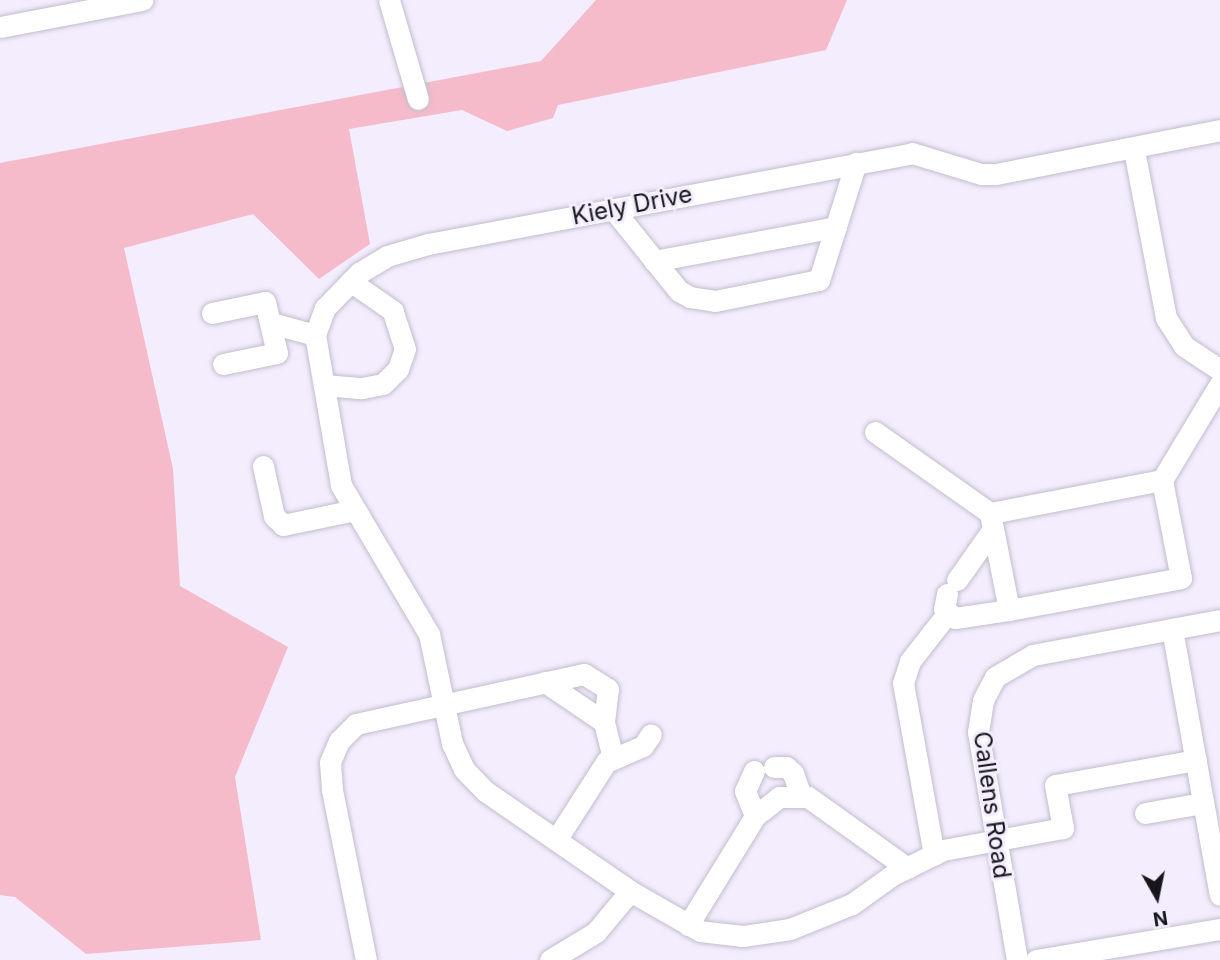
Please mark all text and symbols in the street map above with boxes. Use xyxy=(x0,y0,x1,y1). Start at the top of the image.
street label: Kiely Drive xyxy=(569,179,695,231)
street label: Callens Road xyxy=(967,730,1017,880)
north arrow xyxy=(1122,862,1192,932)
text: N xyxy=(1151,906,1169,931)

